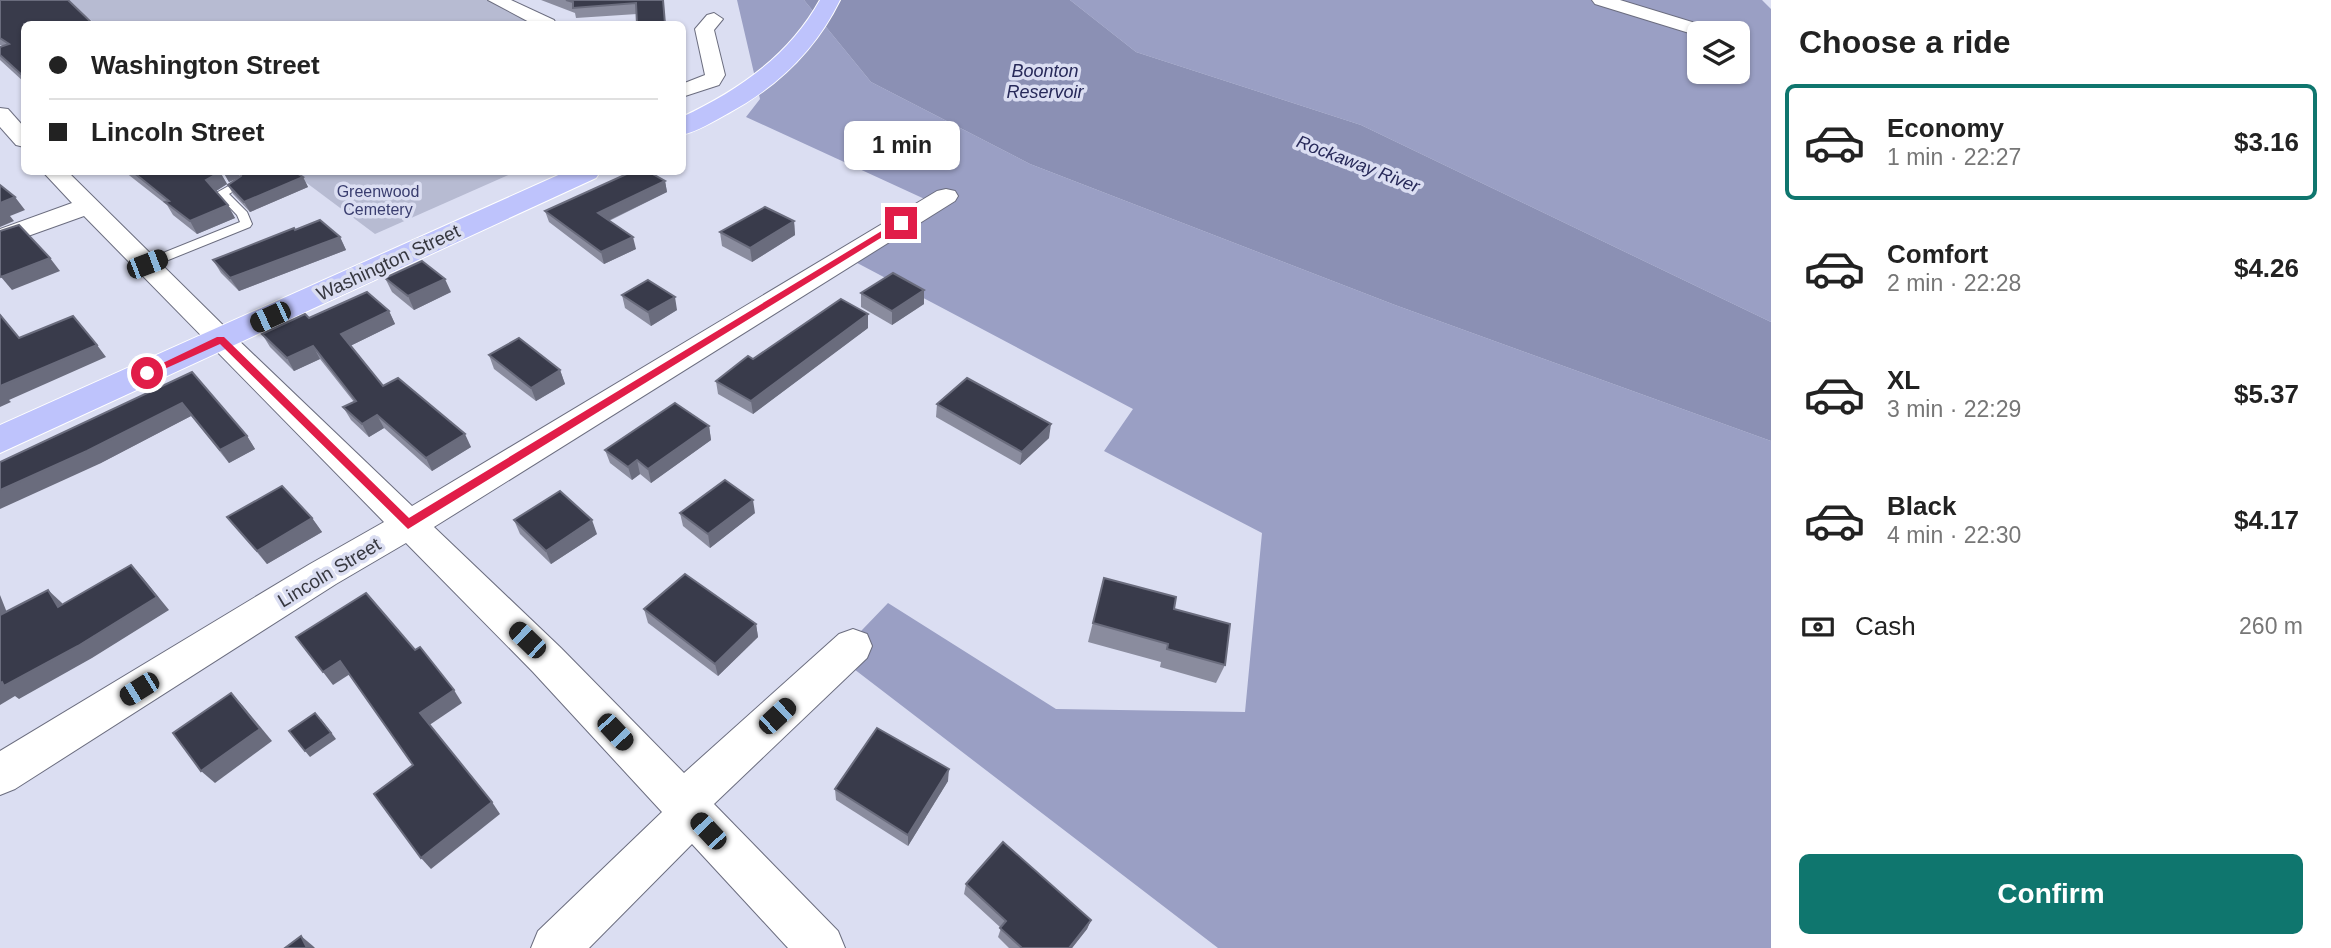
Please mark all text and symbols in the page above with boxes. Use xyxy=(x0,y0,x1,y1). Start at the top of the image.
map controls xyxy=(1687,21,1750,84)
button: layers xyxy=(1687,21,1750,84)
text: Choose a ride xyxy=(1799,24,2011,60)
text: Washington Street xyxy=(91,50,320,80)
water label: Boonton Reservoir xyxy=(1006,61,1085,102)
icon: car xyxy=(1803,111,1866,174)
text: Economy xyxy=(1887,113,2004,143)
text: Lincoln Street xyxy=(91,117,264,147)
callout: 1 min xyxy=(843,122,959,170)
text: $3.16 xyxy=(2234,127,2299,157)
water label: Rockaway River xyxy=(1294,131,1423,197)
text: 1 min xyxy=(872,132,932,158)
text: 1 min · 22:27 xyxy=(1887,144,2021,170)
park label: Greenwood Cemetery xyxy=(337,183,419,218)
route end xyxy=(885,207,917,239)
street label: Washington Street xyxy=(313,220,464,305)
icon: car xyxy=(1803,237,1866,300)
text: Comfort xyxy=(1887,239,1988,269)
car xyxy=(124,247,171,281)
text: $4.26 xyxy=(2234,253,2299,283)
text: 2 min · 22:28 xyxy=(1887,270,2021,296)
car xyxy=(247,299,294,335)
route start xyxy=(131,357,163,389)
icon: car xyxy=(1803,363,1866,426)
text: XL xyxy=(1887,365,1920,395)
text: $5.37 xyxy=(2234,379,2299,409)
text: 3 min · 22:29 xyxy=(1887,396,2021,422)
icon: car xyxy=(1803,489,1866,552)
text: Black xyxy=(1887,491,1956,521)
text: $4.17 xyxy=(2234,505,2299,535)
text: 4 min · 22:30 xyxy=(1887,522,2021,548)
street label: Lincoln Street xyxy=(274,533,385,611)
icon: cash xyxy=(1799,608,1837,646)
text: Cash xyxy=(1855,611,1916,641)
text: 260 m xyxy=(2239,613,2303,639)
car xyxy=(505,618,550,662)
car xyxy=(116,669,163,709)
car xyxy=(755,694,800,738)
car xyxy=(593,709,638,755)
car xyxy=(686,808,731,854)
button: Confirm xyxy=(1799,854,2303,934)

